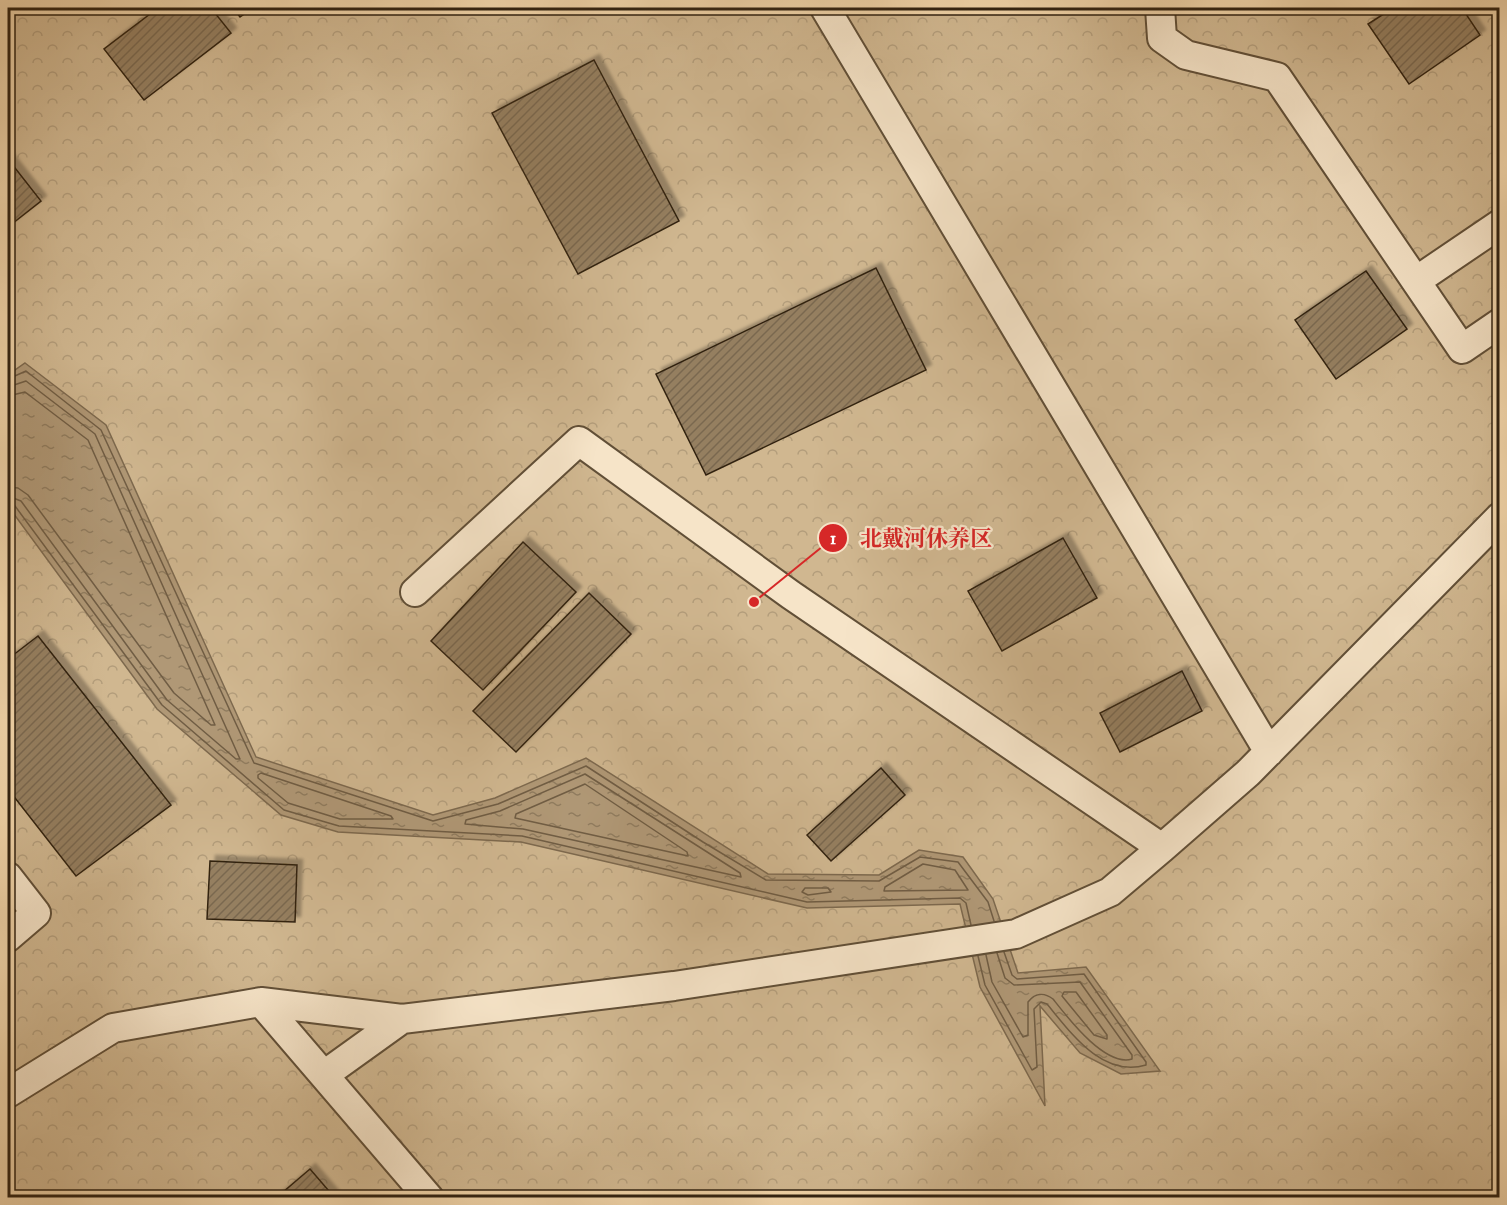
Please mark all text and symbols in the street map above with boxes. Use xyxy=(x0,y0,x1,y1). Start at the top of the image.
callout: 北戴河休养区 xyxy=(818,518,1004,558)
text: 北戴河休养区 xyxy=(860,526,992,553)
text: 1 xyxy=(830,528,837,550)

